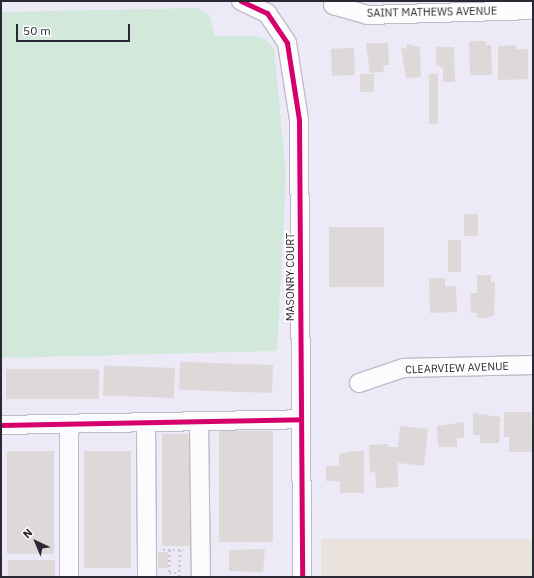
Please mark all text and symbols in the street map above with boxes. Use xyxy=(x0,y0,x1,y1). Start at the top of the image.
street label: SAINT MATHEWS AVENUE xyxy=(367,4,497,20)
scale bar xyxy=(18,16,132,42)
text: 50 m xyxy=(23,23,51,38)
street label: MASONRY COURT xyxy=(283,233,297,321)
street label: CLEARVIEW AVENUE xyxy=(405,360,509,376)
north arrow xyxy=(16,522,56,562)
text: N xyxy=(20,526,35,541)

